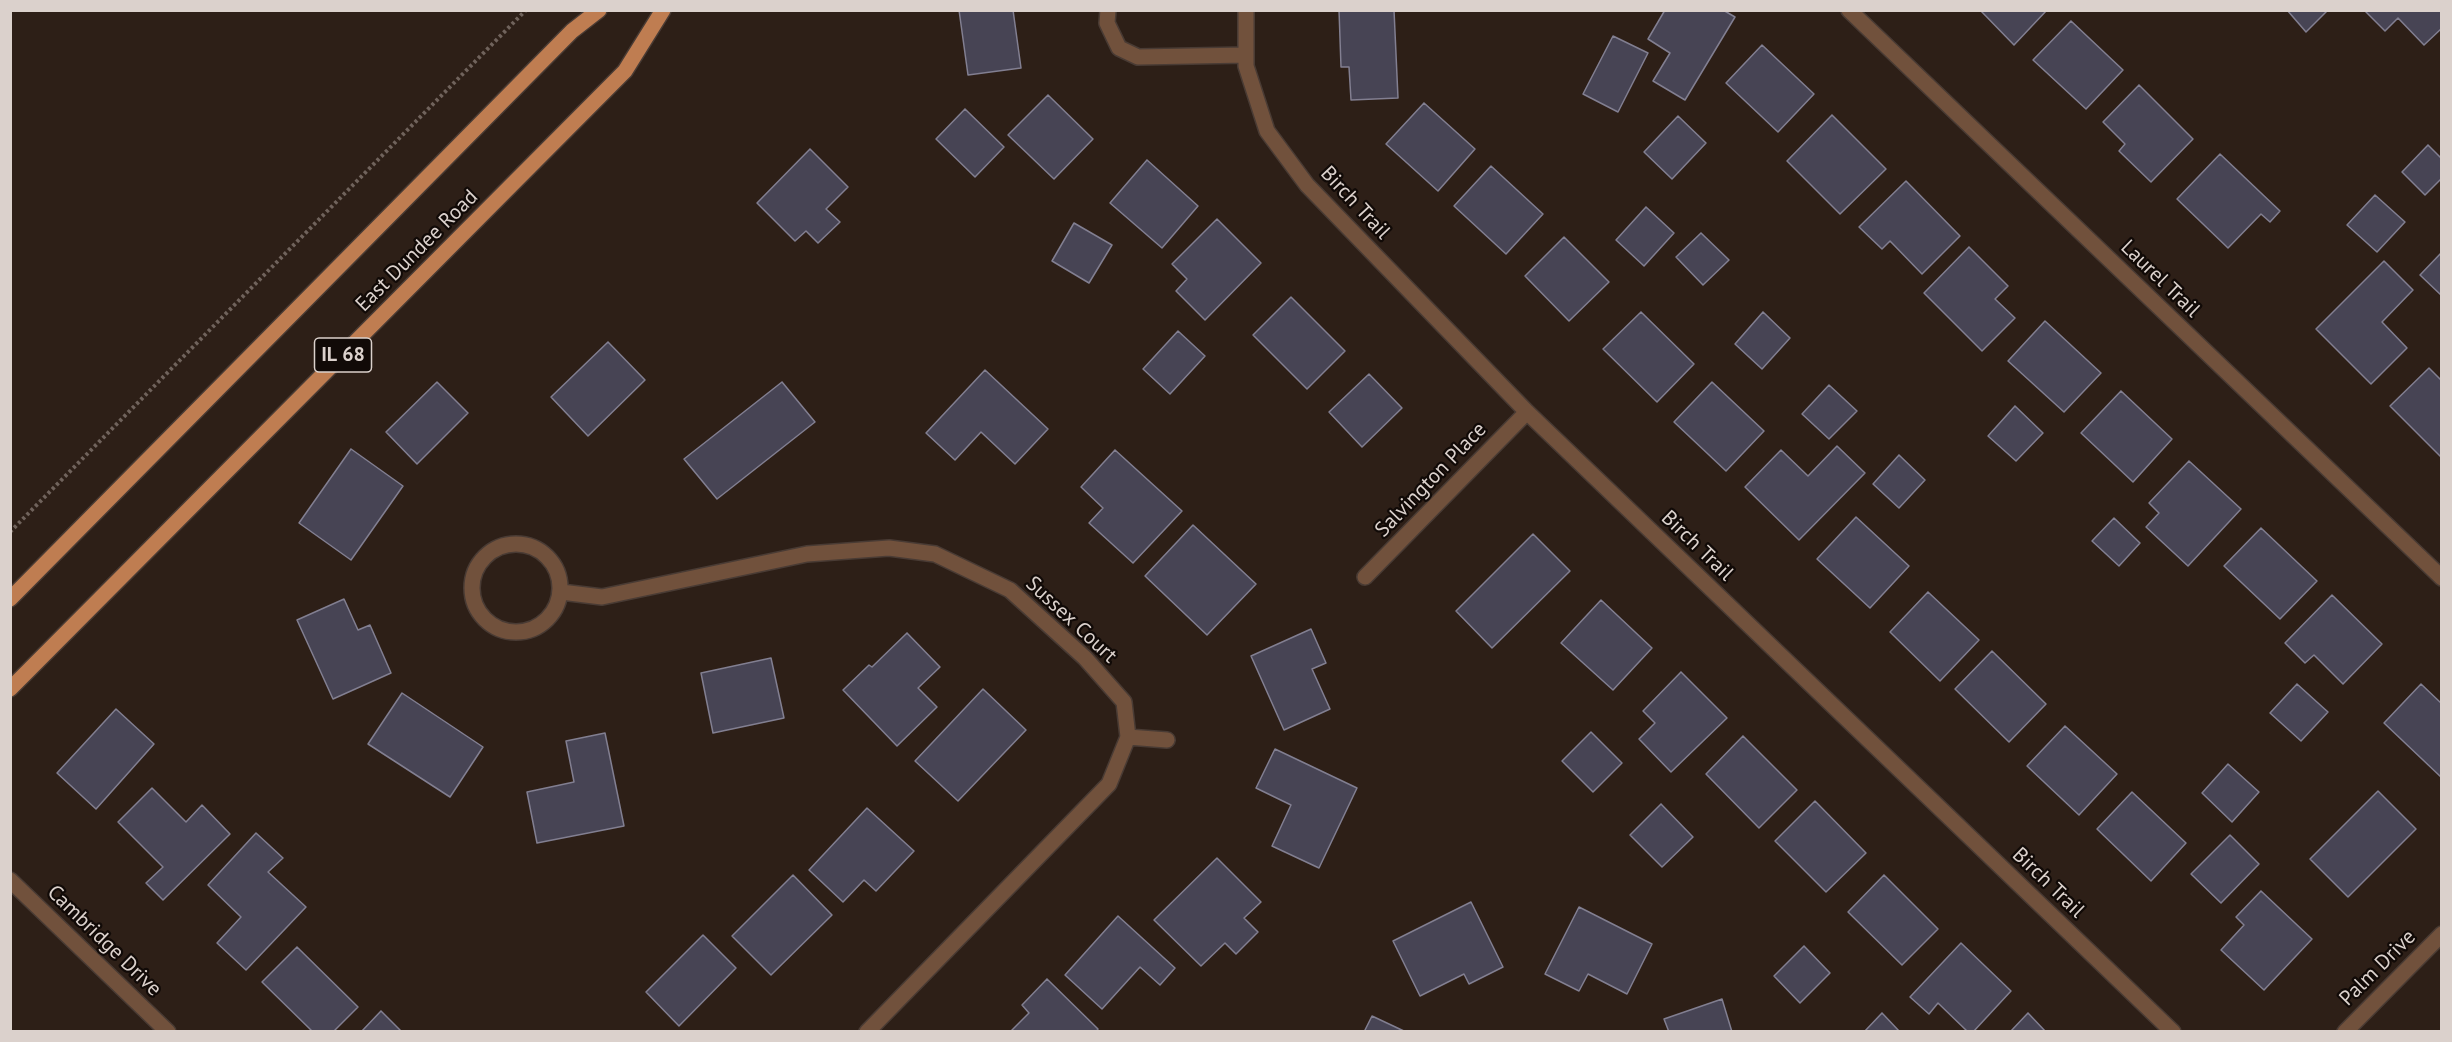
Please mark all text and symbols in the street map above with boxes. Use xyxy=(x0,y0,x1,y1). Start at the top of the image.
street label: Birch Trail xyxy=(1315,161,1395,245)
street label: East Dundee Road xyxy=(351,185,483,317)
street label: Laurel Trail xyxy=(2115,235,2205,323)
road number: IL 68 xyxy=(314,338,372,372)
street label: Salvington Place xyxy=(1370,418,1492,542)
street label: Birch Trail xyxy=(1656,506,1738,586)
street label: Sussex Court xyxy=(1020,571,1122,669)
street label: Birch Trail xyxy=(2007,843,2089,923)
street label: Cambridge Drive xyxy=(42,880,166,1002)
street label: Palm Drive xyxy=(2335,925,2421,1011)

